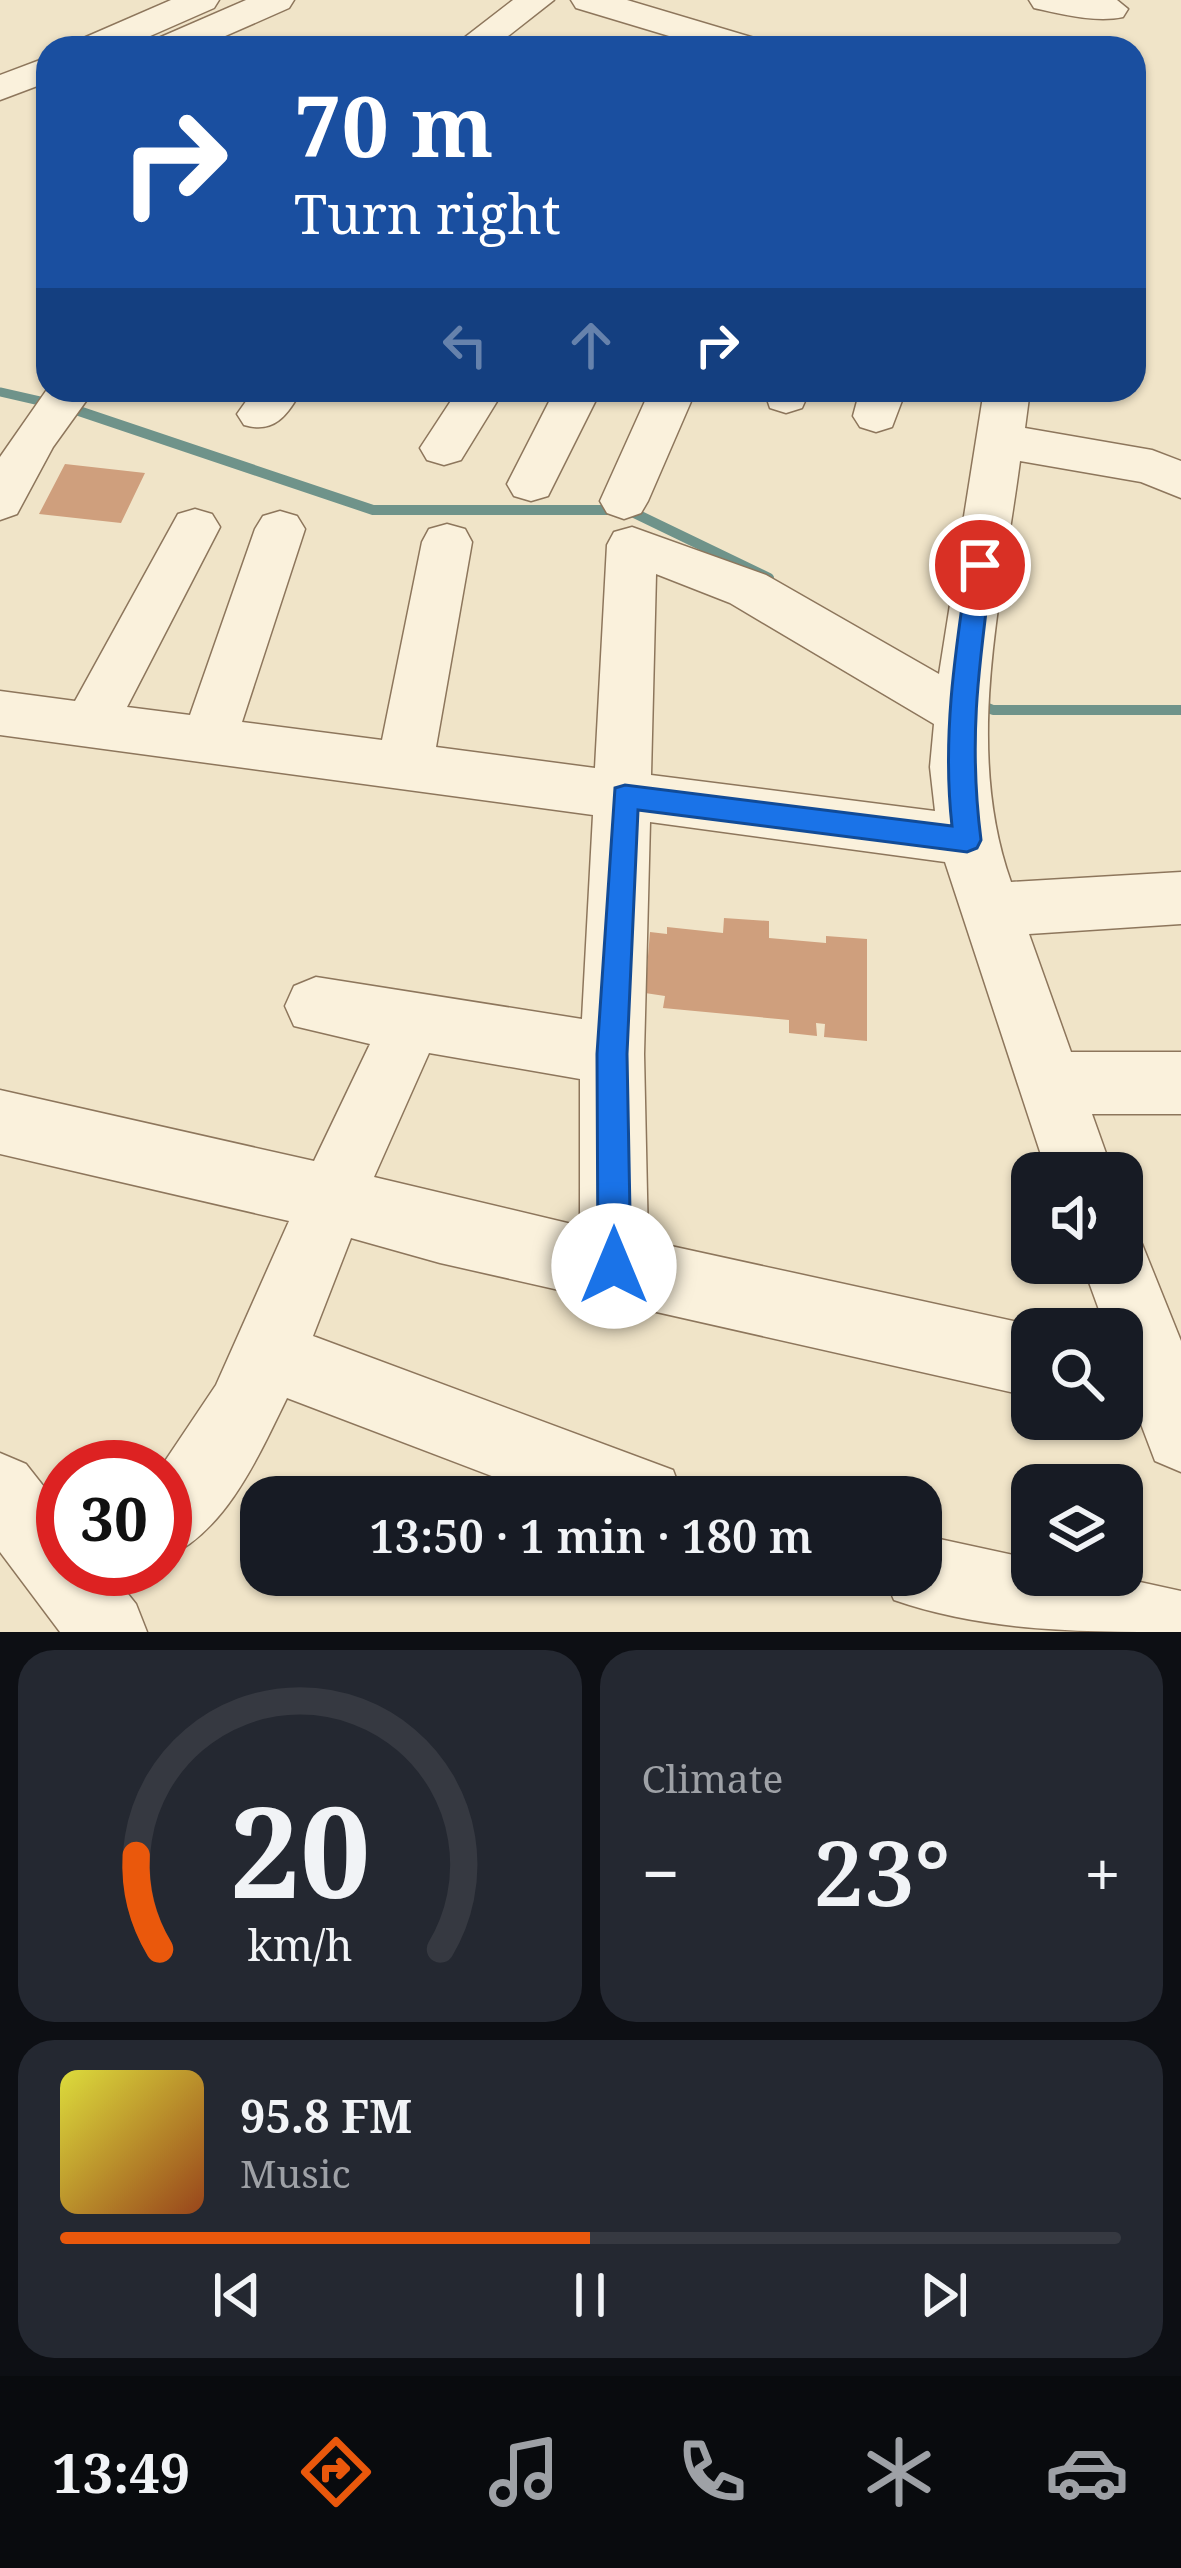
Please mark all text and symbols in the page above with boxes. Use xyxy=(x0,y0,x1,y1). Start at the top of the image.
text: 70 m xyxy=(294,67,494,182)
icon: right xyxy=(96,84,252,240)
text: Turn right xyxy=(294,176,561,250)
icon: left xyxy=(432,312,498,378)
icon: ahead xyxy=(558,312,624,378)
icon: right xyxy=(684,312,750,378)
pin xyxy=(929,514,1031,616)
icon: arrive xyxy=(947,532,1013,598)
map controls xyxy=(1011,1152,1143,1596)
button: sound xyxy=(1011,1152,1143,1284)
position arrow xyxy=(551,1203,677,1329)
button: search xyxy=(1011,1308,1143,1440)
speed limit sign: 30 xyxy=(36,1440,192,1596)
button: layers xyxy=(1011,1464,1143,1596)
text: 13:50 · 1 min · 180 m xyxy=(369,1505,813,1566)
text: Climate xyxy=(642,1751,783,1804)
text: 20 xyxy=(229,1765,370,1935)
text: 23° xyxy=(813,1810,951,1932)
text: − xyxy=(642,1827,680,1917)
text: + xyxy=(1084,1827,1121,1917)
text: km/h xyxy=(247,1915,352,1974)
text: 95.8 FM xyxy=(240,2085,412,2146)
text: Music xyxy=(240,2146,351,2199)
icon: previous xyxy=(204,2262,270,2328)
icon: pause xyxy=(557,2262,623,2328)
icon: next xyxy=(911,2262,977,2328)
icon: directions xyxy=(294,2430,378,2514)
icon: music xyxy=(482,2430,566,2514)
icon: phone xyxy=(670,2430,754,2514)
icon: climate xyxy=(857,2430,941,2514)
icon: car xyxy=(1045,2430,1129,2514)
text: 13:49 xyxy=(52,2435,190,2509)

